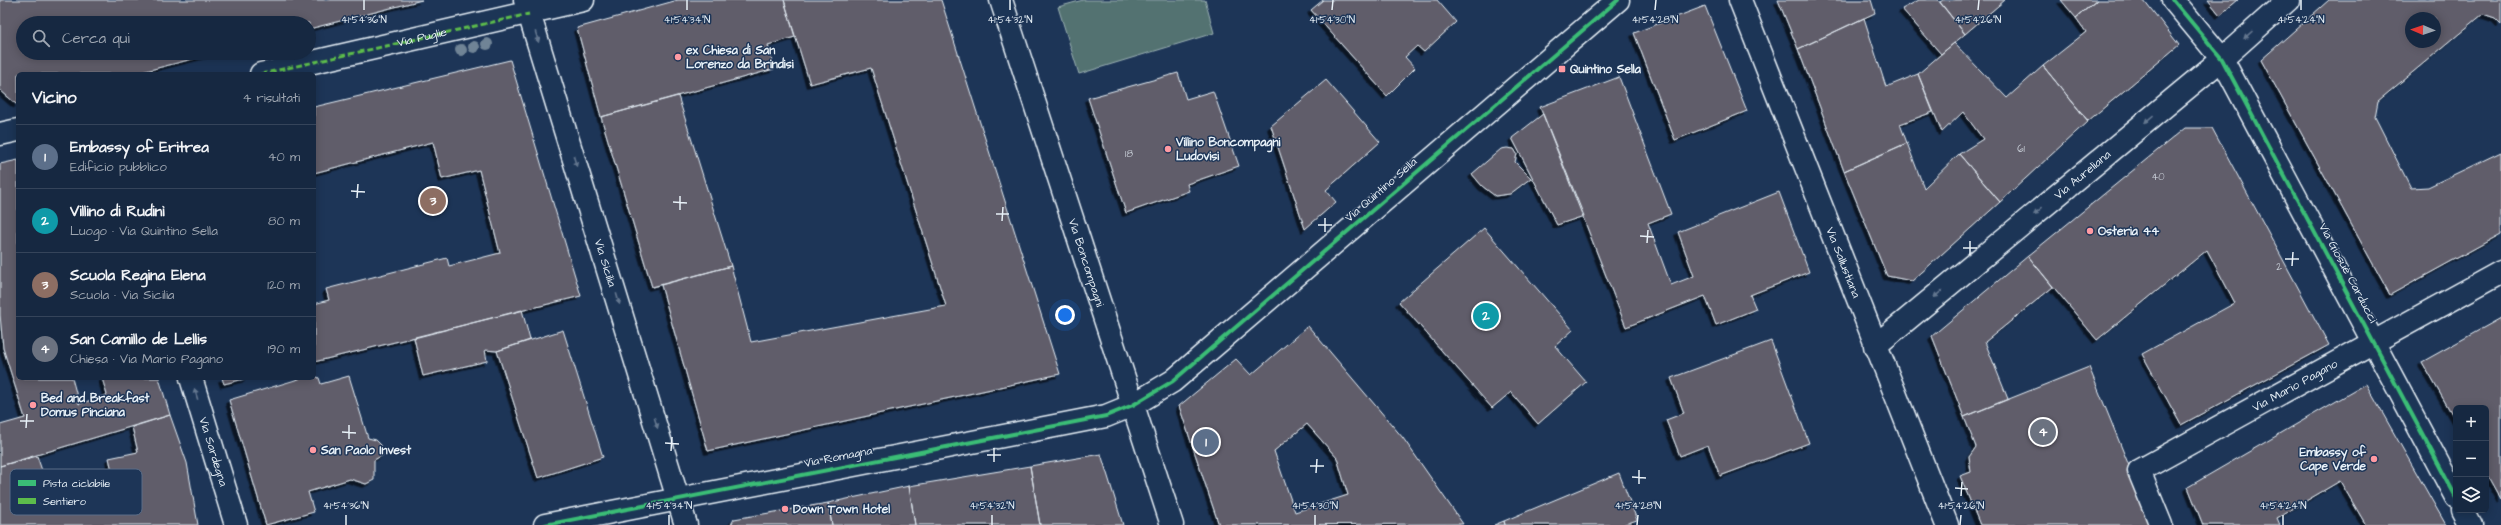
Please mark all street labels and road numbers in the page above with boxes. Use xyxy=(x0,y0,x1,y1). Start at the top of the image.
street label: Via Puglie xyxy=(395,23,449,51)
street label: Via Aureliana xyxy=(2050,146,2114,203)
street label: Via Quintino Sella xyxy=(1341,154,1421,226)
street label: Via Boncompagni xyxy=(1064,216,1109,309)
street label: Via Giosuè Carducci xyxy=(2314,220,2382,326)
street label: Via Sallustiana xyxy=(1822,224,1865,300)
street label: Via Sicilia xyxy=(590,237,621,289)
street label: Via Mario Pagano xyxy=(2249,355,2341,416)
street label: Via Sardegna xyxy=(195,415,232,488)
street label: Via Romagna xyxy=(802,442,874,473)

